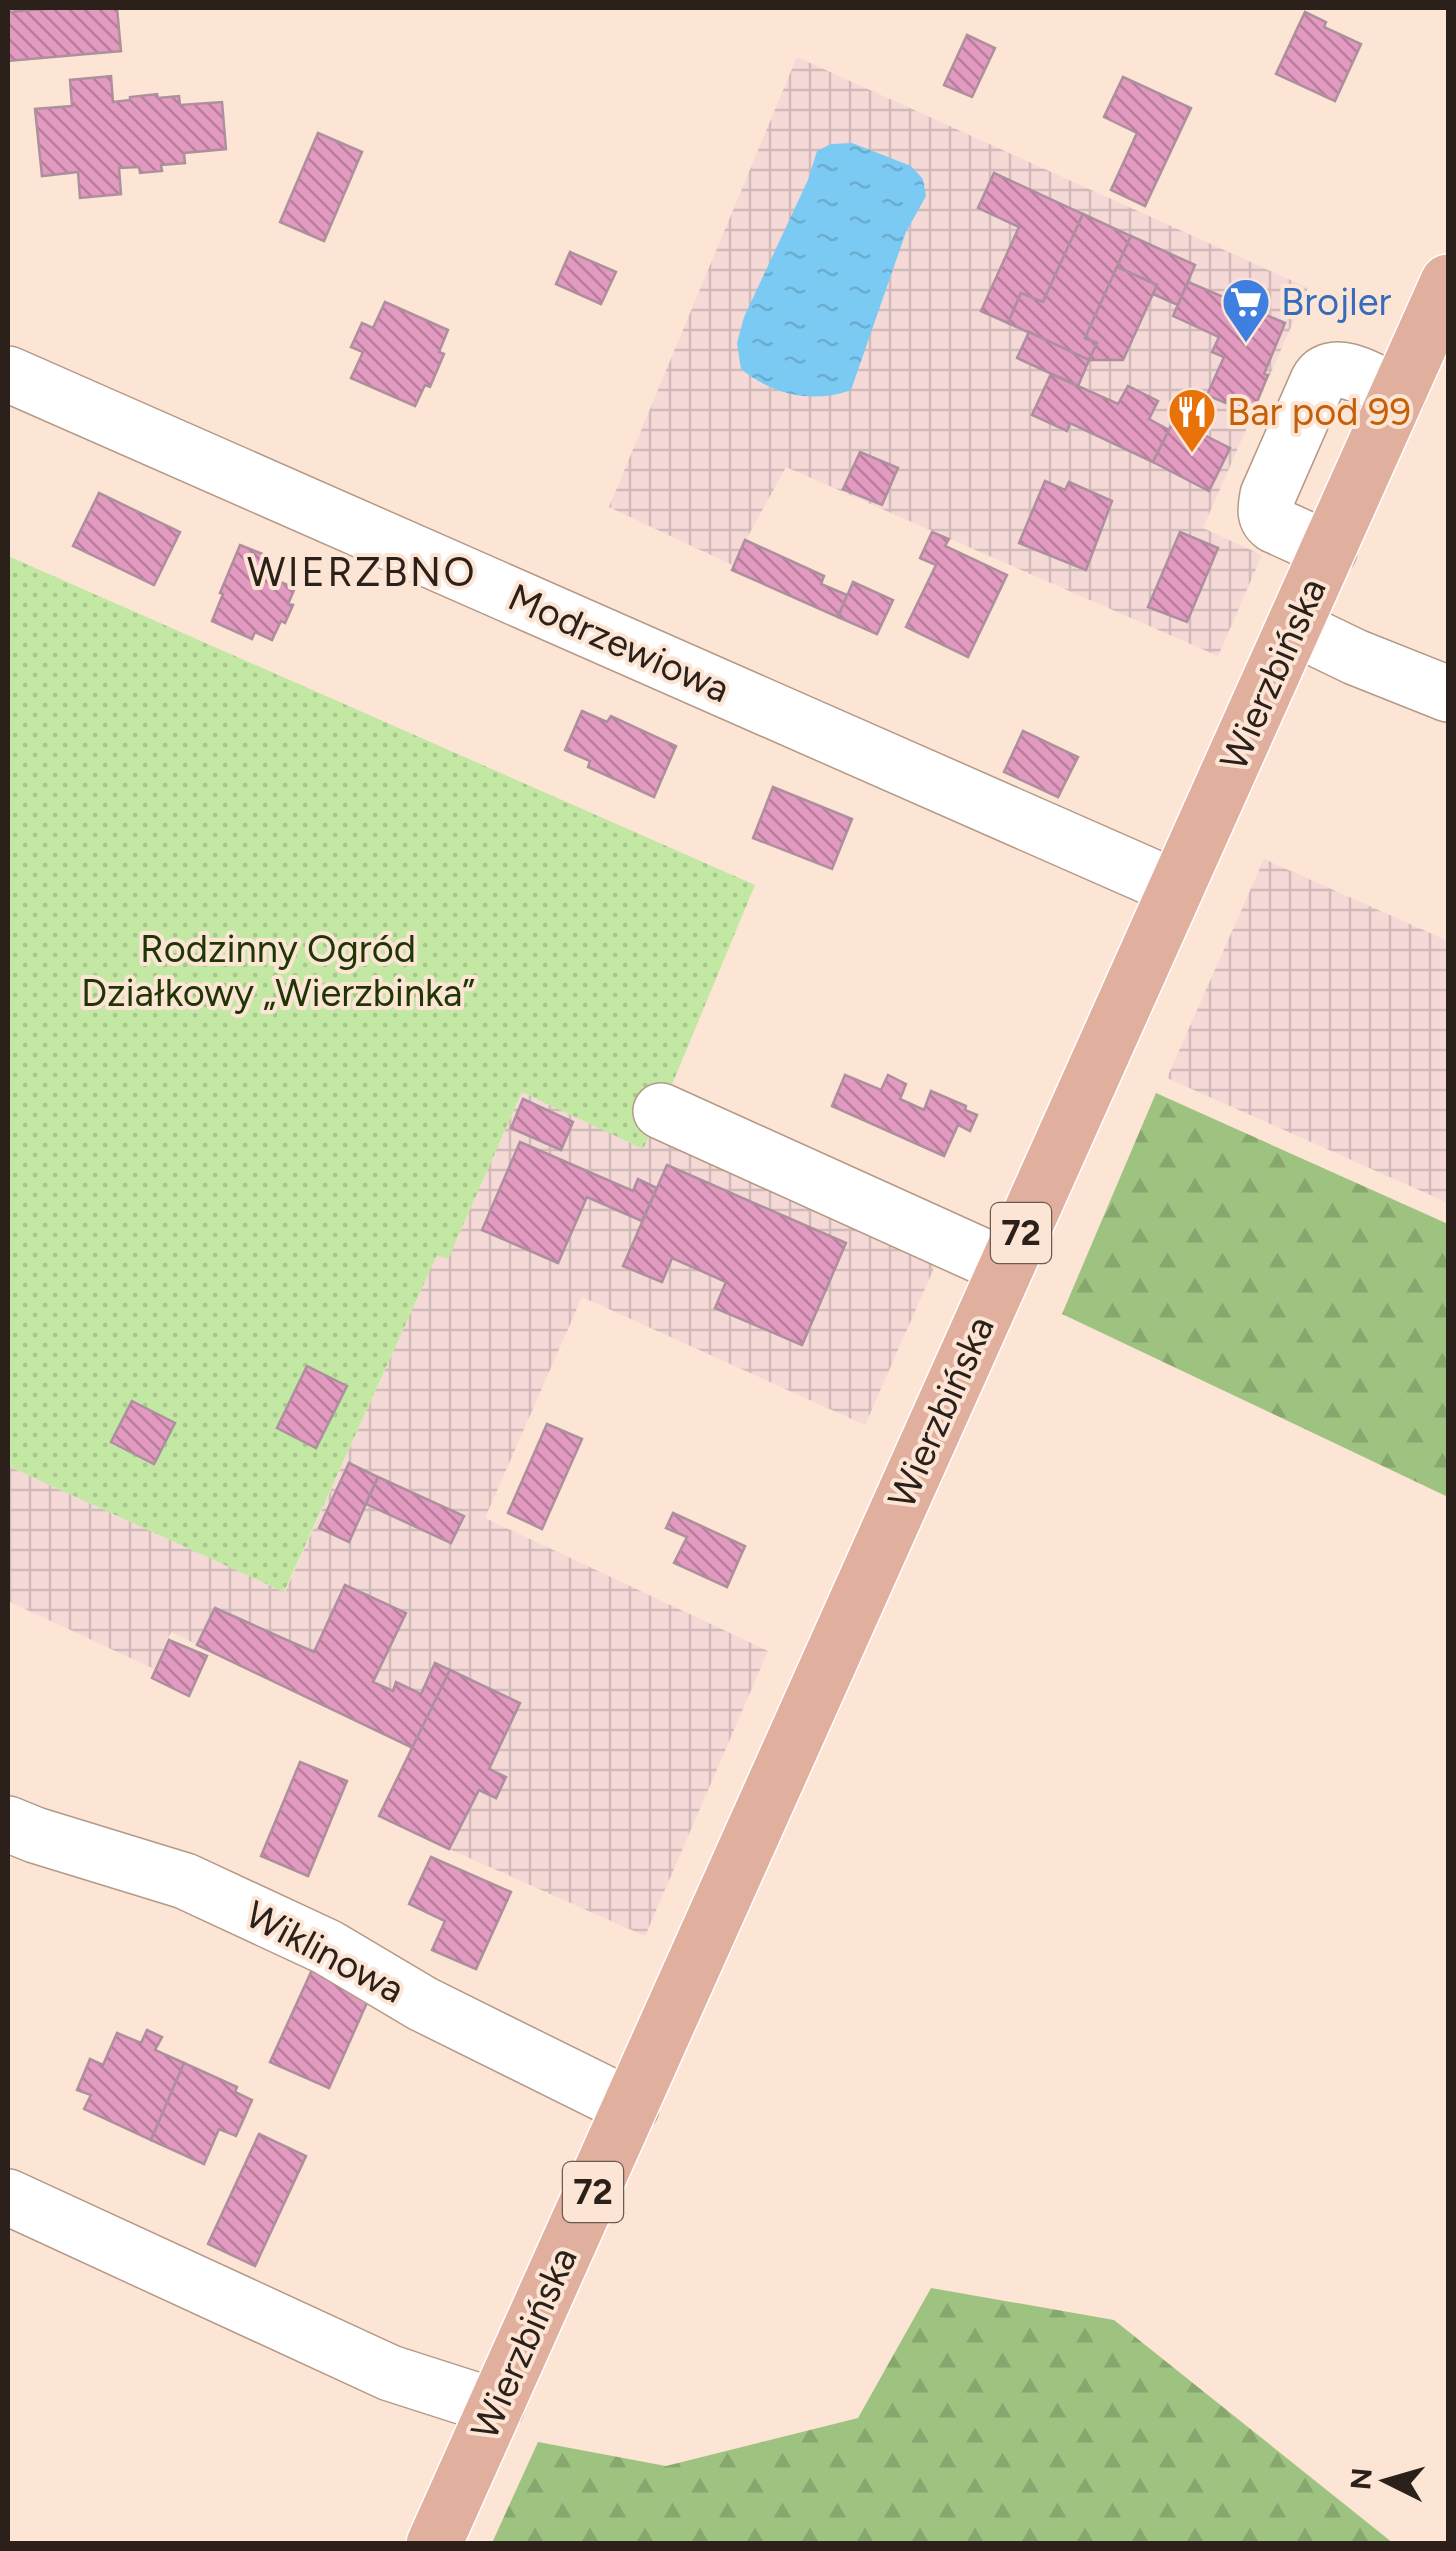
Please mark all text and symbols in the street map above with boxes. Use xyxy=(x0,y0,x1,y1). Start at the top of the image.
supermarket icon: Brojler xyxy=(1220,276,1272,344)
place label: Brojler xyxy=(1281,279,1391,325)
restaurant icon: Bar pod 99 xyxy=(1166,386,1218,454)
place label: Bar pod 99 xyxy=(1227,389,1411,435)
district label: WIERZBNO xyxy=(247,548,477,596)
street label: Wierzbińska xyxy=(1210,571,1336,777)
street label: Modrzewiowa xyxy=(501,574,737,712)
park label: Rodzinny Ogród Działkowy „Wierzbinka” xyxy=(81,926,475,1016)
road number: 72 xyxy=(991,1203,1051,1263)
street label: Wierzbińska xyxy=(878,1309,1004,1515)
street label: Wiklinowa xyxy=(238,1891,412,2013)
road number: 72 xyxy=(563,2162,623,2222)
street label: Wierzbińska xyxy=(461,2240,587,2446)
north arrow xyxy=(1336,2431,1436,2531)
text: N xyxy=(1343,2467,1379,2491)

